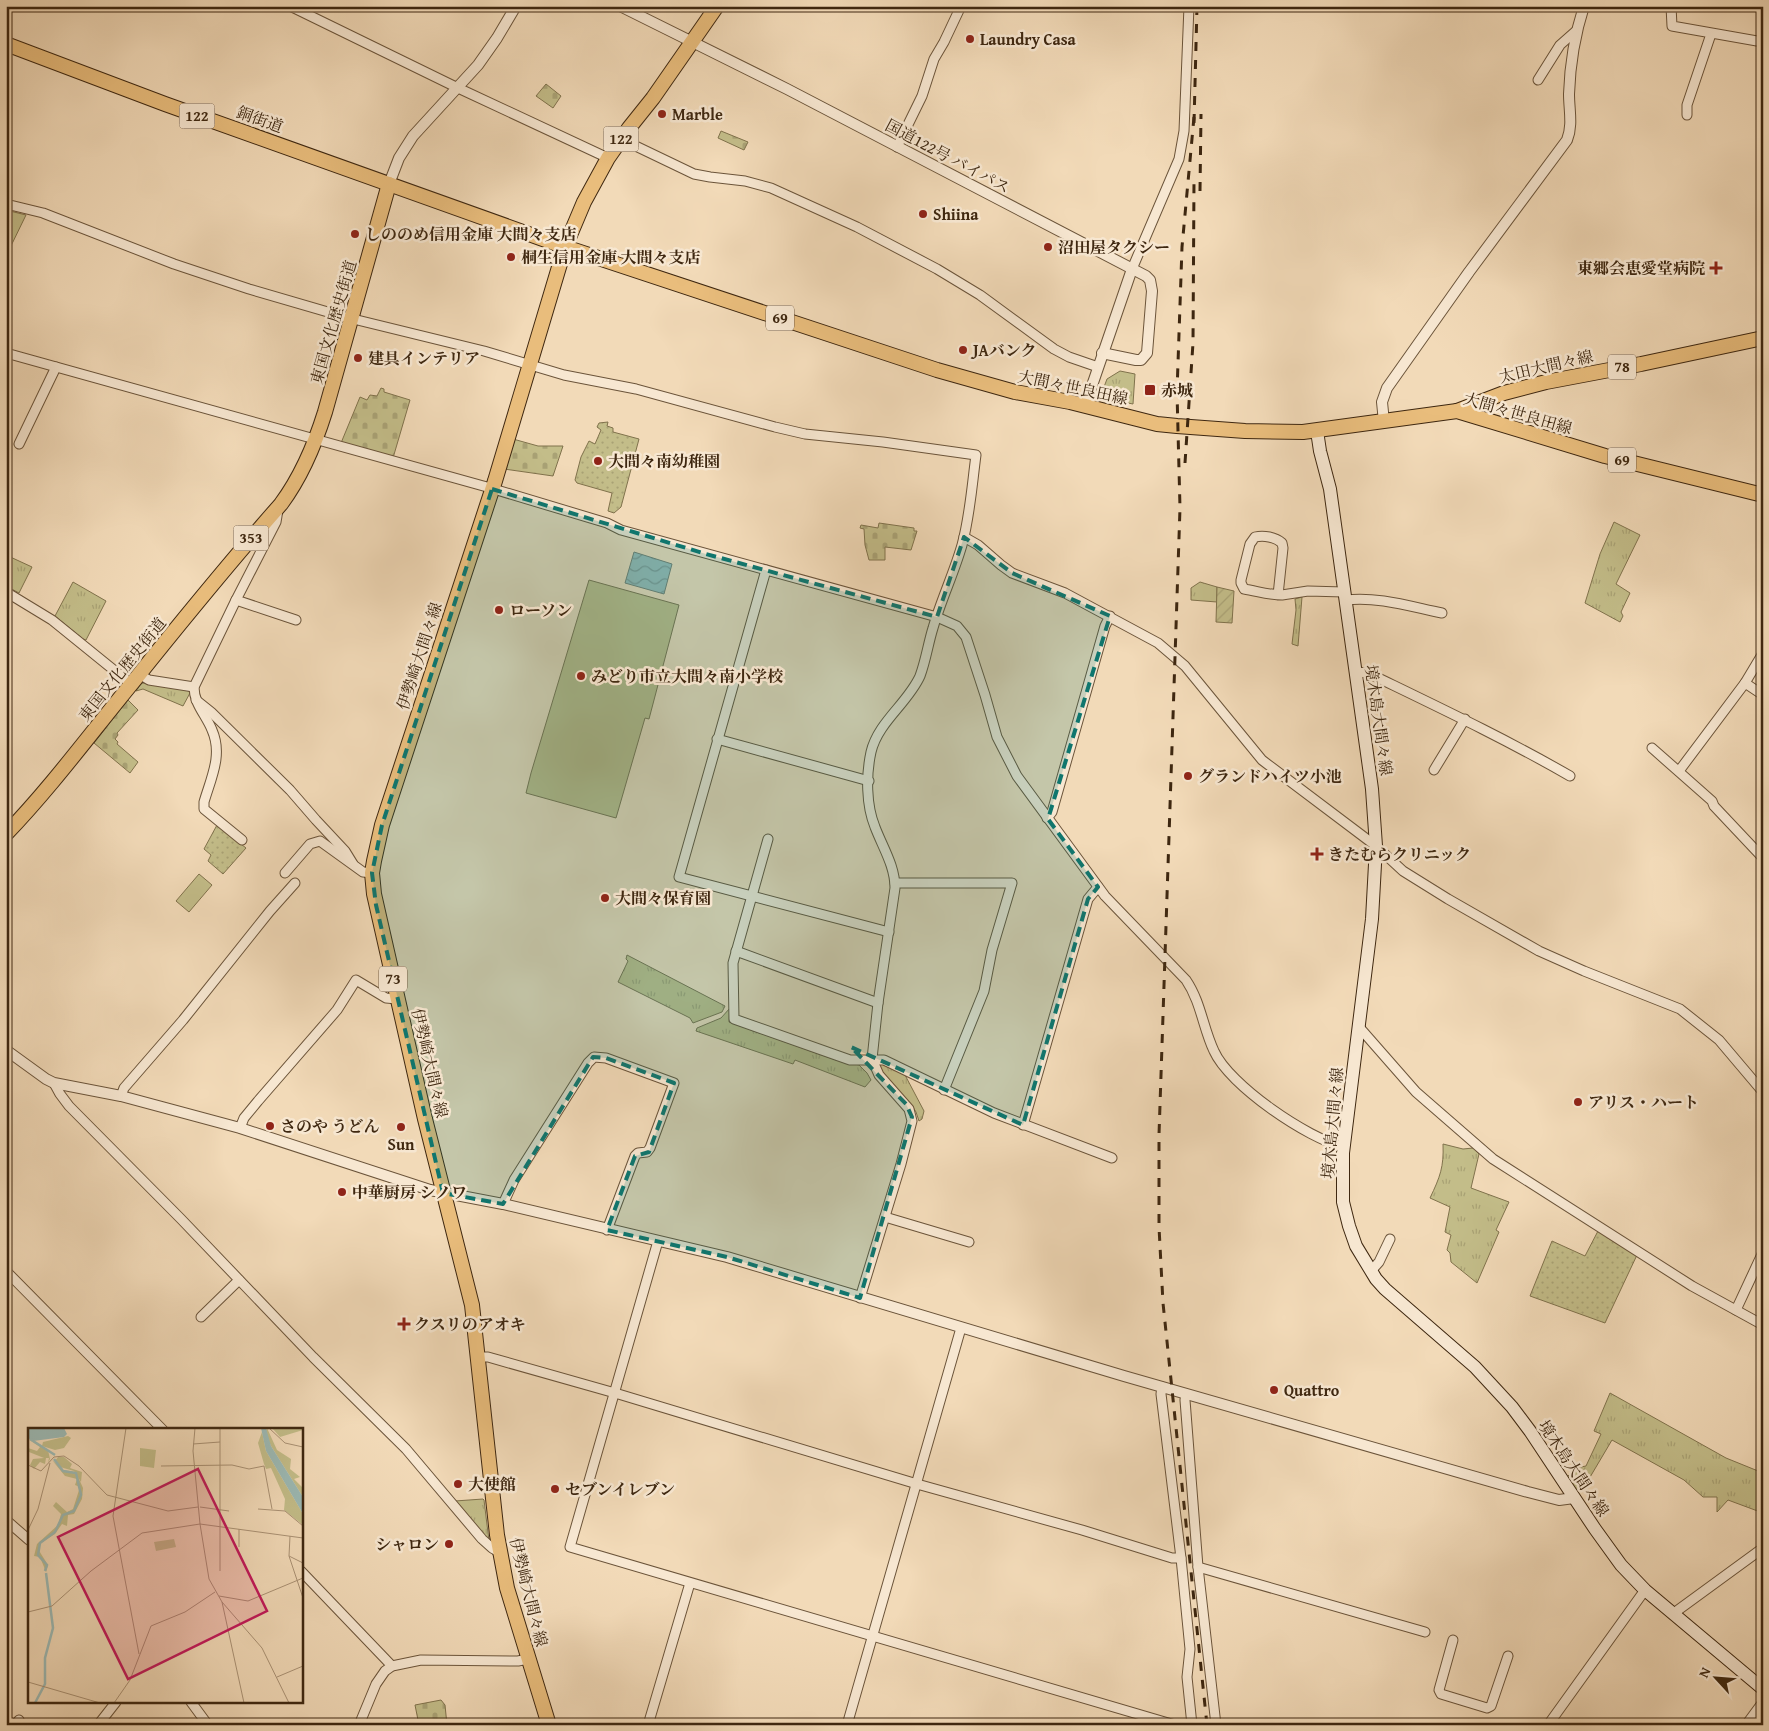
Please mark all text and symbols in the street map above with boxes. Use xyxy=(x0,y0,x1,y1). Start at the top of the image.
place label: Laundry Casa xyxy=(980,27,1077,51)
marker: Laundry Casa xyxy=(964,33,976,45)
street label: 銅街道 xyxy=(233,100,287,138)
place label: Marble xyxy=(672,102,723,126)
road number: 122 xyxy=(180,104,214,128)
marker: Marble xyxy=(656,108,668,120)
street label: 国道122号 バイパス xyxy=(881,113,1015,199)
road number: 122 xyxy=(604,126,638,152)
place label: Shiina xyxy=(933,202,979,226)
marker: Shiina xyxy=(917,208,929,220)
place label: しののめ信用金庫 大間々支店 xyxy=(365,222,577,246)
marker: しののめ信用金庫 大間々支店 xyxy=(349,228,361,240)
place label: 沼田屋タクシー xyxy=(1058,235,1170,259)
marker: 沼田屋タクシー xyxy=(1042,241,1054,253)
place label: 桐生信用金庫 大間々支店 xyxy=(521,245,701,269)
marker: 桐生信用金庫 大間々支店 xyxy=(505,251,517,263)
place label: 東郷会恵愛堂病院 xyxy=(1577,256,1705,280)
street label: 東国文化歴史街道 xyxy=(304,257,362,387)
marker: 東郷会恵愛堂病院 xyxy=(1709,261,1723,275)
road number: 69 xyxy=(766,306,794,330)
place label: JAバンク xyxy=(970,338,1036,362)
marker: JAバンク xyxy=(957,344,969,356)
street label: 太田大間々線 xyxy=(1497,344,1595,388)
place label: 建具インテリア xyxy=(368,346,480,370)
marker: 建具インテリア xyxy=(352,352,364,364)
road number: 78 xyxy=(1608,354,1636,380)
street label: 大間々世良田線 xyxy=(1016,364,1130,410)
place label: 赤城 xyxy=(1161,378,1193,402)
marker: 赤城 xyxy=(1143,383,1157,397)
street label: 大間々世良田線 xyxy=(1461,386,1575,440)
road number: 69 xyxy=(1608,448,1636,472)
place label: 大間々南幼稚園 xyxy=(608,449,720,473)
marker: 大間々南幼稚園 xyxy=(592,455,604,467)
road number: 353 xyxy=(234,526,268,550)
place label: ローソン xyxy=(509,598,572,622)
street label: 伊勢崎大間々線 xyxy=(390,599,448,713)
marker: ローソン xyxy=(493,604,505,616)
street label: 東国文化歴史街道 xyxy=(72,612,172,726)
street label: 境木島大間々線 xyxy=(1359,663,1399,777)
place label: みどり市立大間々南小学校 xyxy=(591,664,784,688)
marker: みどり市立大間々南小学校 xyxy=(575,670,587,682)
place label: グランドハイツ小池 xyxy=(1198,764,1342,788)
marker: グランドハイツ小池 xyxy=(1182,770,1194,782)
place label: きたむらクリニック xyxy=(1328,842,1471,866)
marker: きたむらクリニック xyxy=(1310,847,1324,861)
place label: 大間々保育園 xyxy=(615,886,711,910)
marker: 大間々保育園 xyxy=(599,892,611,904)
road number: 73 xyxy=(379,966,407,992)
street label: 伊勢崎大間々線 xyxy=(406,1006,454,1120)
street label: 境木島大間々線 xyxy=(1315,1066,1349,1180)
place label: アリス・ハート xyxy=(1588,1090,1699,1114)
marker: アリス・ハート xyxy=(1572,1096,1584,1108)
place label: さのや うどん xyxy=(280,1114,380,1138)
marker: さのや うどん xyxy=(264,1120,276,1132)
marker: Sun xyxy=(395,1121,407,1133)
place label: Sun xyxy=(387,1132,415,1156)
place label: 中華厨房 シノワ xyxy=(352,1180,467,1204)
marker: 中華厨房 シノワ xyxy=(336,1186,348,1198)
place label: クスリのアオキ xyxy=(414,1312,526,1336)
marker: クスリのアオキ xyxy=(398,1318,410,1330)
place label: Quattro xyxy=(1284,1378,1340,1402)
marker: Quattro xyxy=(1268,1384,1280,1396)
street label: 境木島大間々線 xyxy=(1533,1415,1615,1521)
inset map xyxy=(28,1428,302,1704)
place label: 大使館 xyxy=(468,1472,516,1496)
place label: セブンイレブン xyxy=(565,1477,675,1501)
marker: 大使館 xyxy=(452,1478,464,1490)
marker: セブンイレブン xyxy=(549,1483,561,1495)
place label: シャロン xyxy=(375,1532,439,1556)
street label: 伊勢崎大間々線 xyxy=(504,1535,554,1649)
marker: シャロン xyxy=(443,1538,455,1550)
north arrow xyxy=(1692,1654,1742,1704)
text: N xyxy=(1693,1663,1716,1681)

